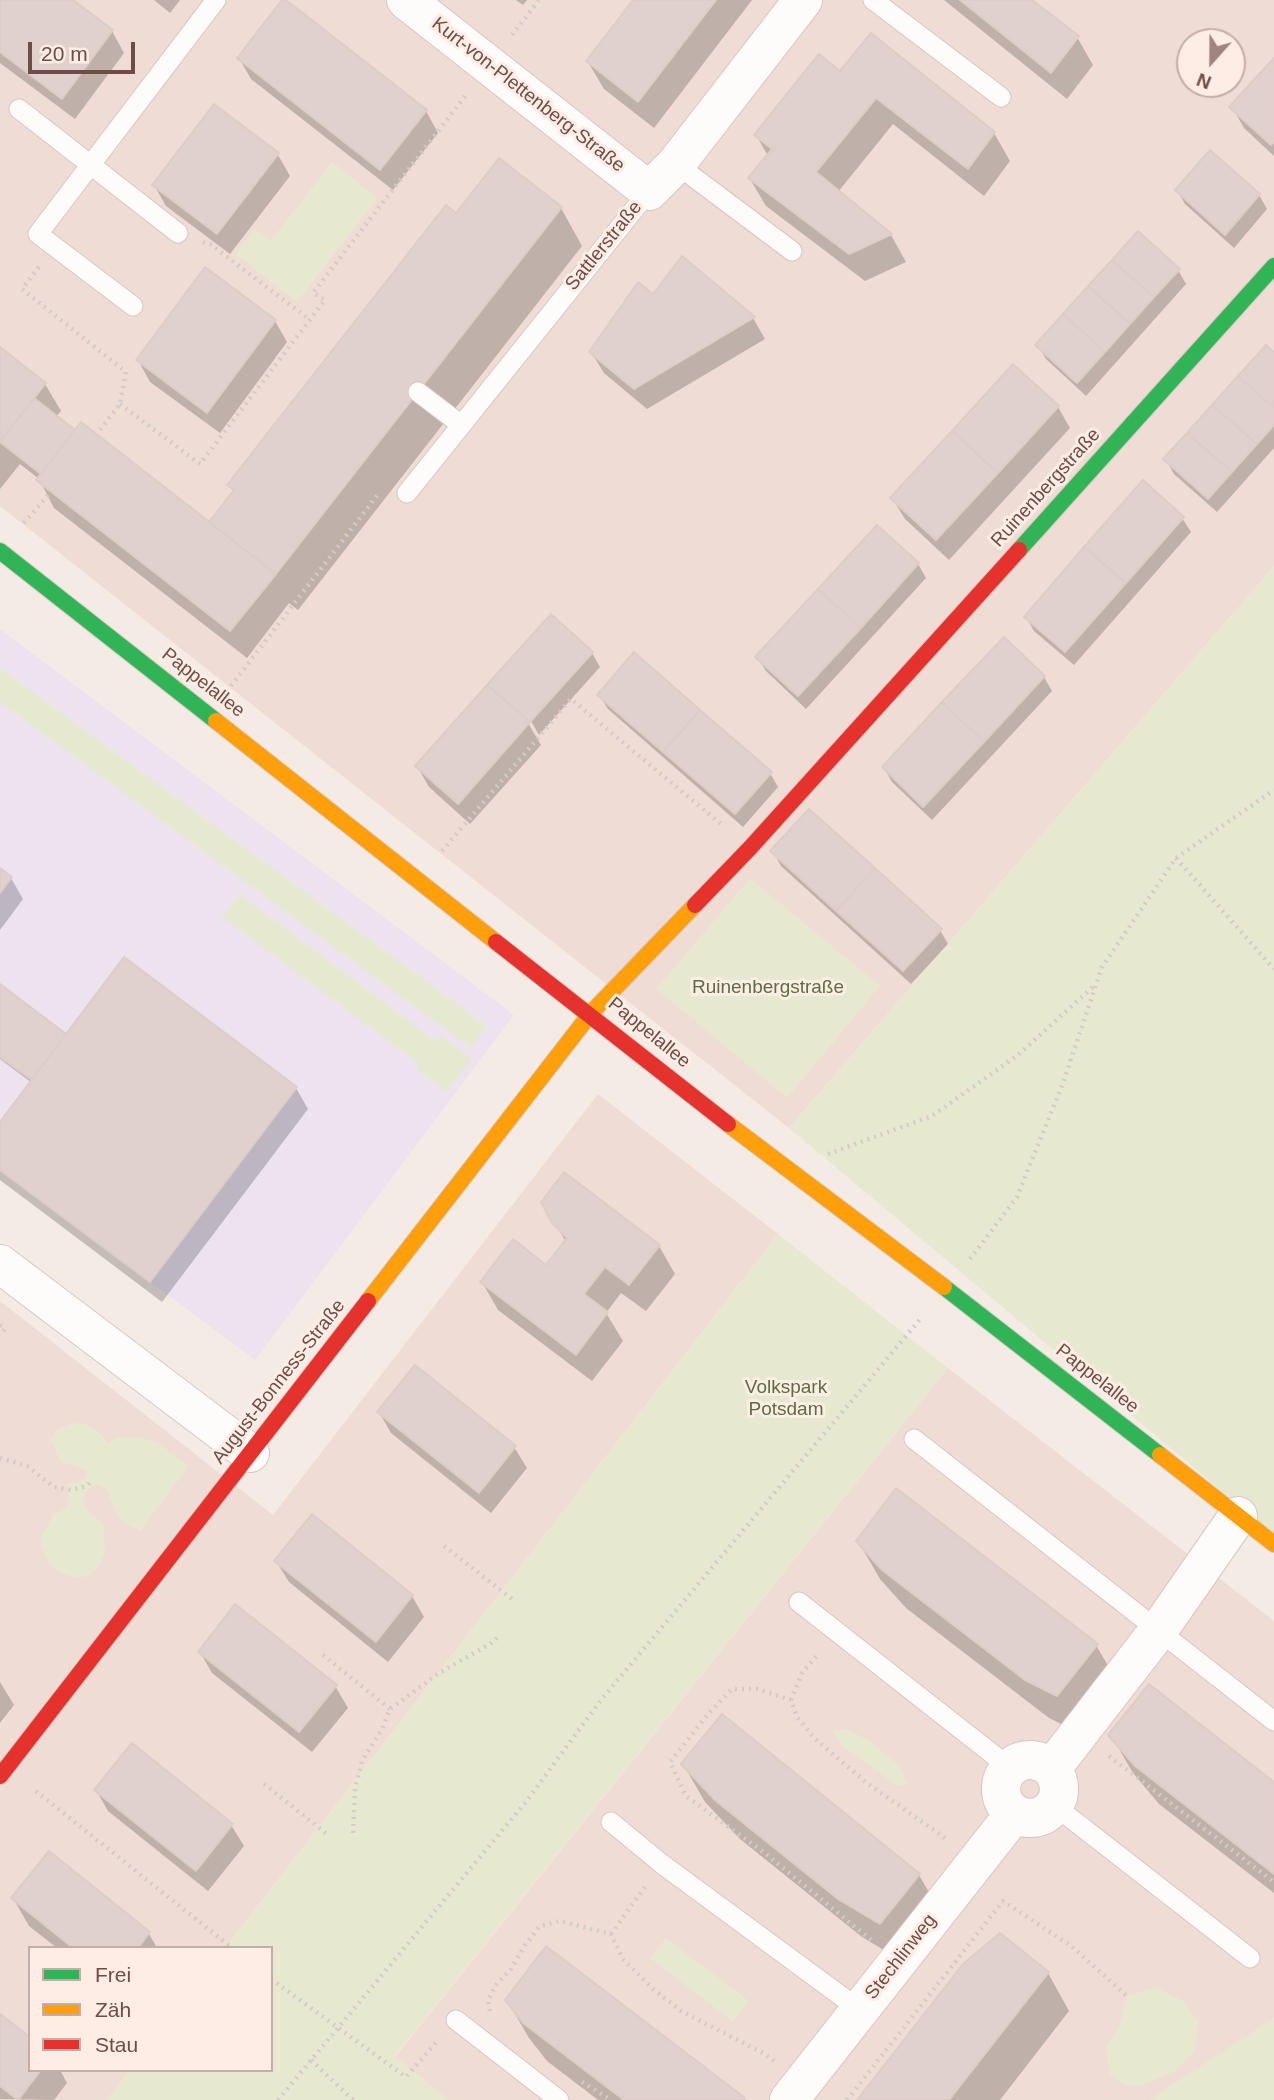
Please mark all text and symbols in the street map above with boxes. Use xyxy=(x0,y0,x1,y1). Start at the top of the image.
street label: Kurt-von-Plettenberg-Straße xyxy=(427,13,629,177)
scale bar xyxy=(32,28,138,72)
north arrow xyxy=(1176,28,1246,98)
text: 20 m xyxy=(41,42,88,65)
text: N xyxy=(1194,69,1214,93)
street label: Sattlerstraße xyxy=(561,197,647,295)
street label: Ruinenbergstraße xyxy=(987,424,1105,552)
street label: Pappelallee xyxy=(157,643,249,723)
park label: Ruinenbergstraße xyxy=(692,977,844,999)
street label: Pappelallee xyxy=(603,993,695,1073)
street label: August-Bonness-Straße xyxy=(208,1295,350,1469)
street label: Pappelallee xyxy=(1051,1339,1143,1419)
park label: Volkspark Potsdam xyxy=(745,1377,827,1421)
street label: Stechlinweg xyxy=(860,1910,942,2004)
legend xyxy=(28,1946,273,2072)
text: Frei xyxy=(95,1963,131,1986)
text: Zäh xyxy=(95,1998,131,2021)
text: Stau xyxy=(95,2033,138,2056)

